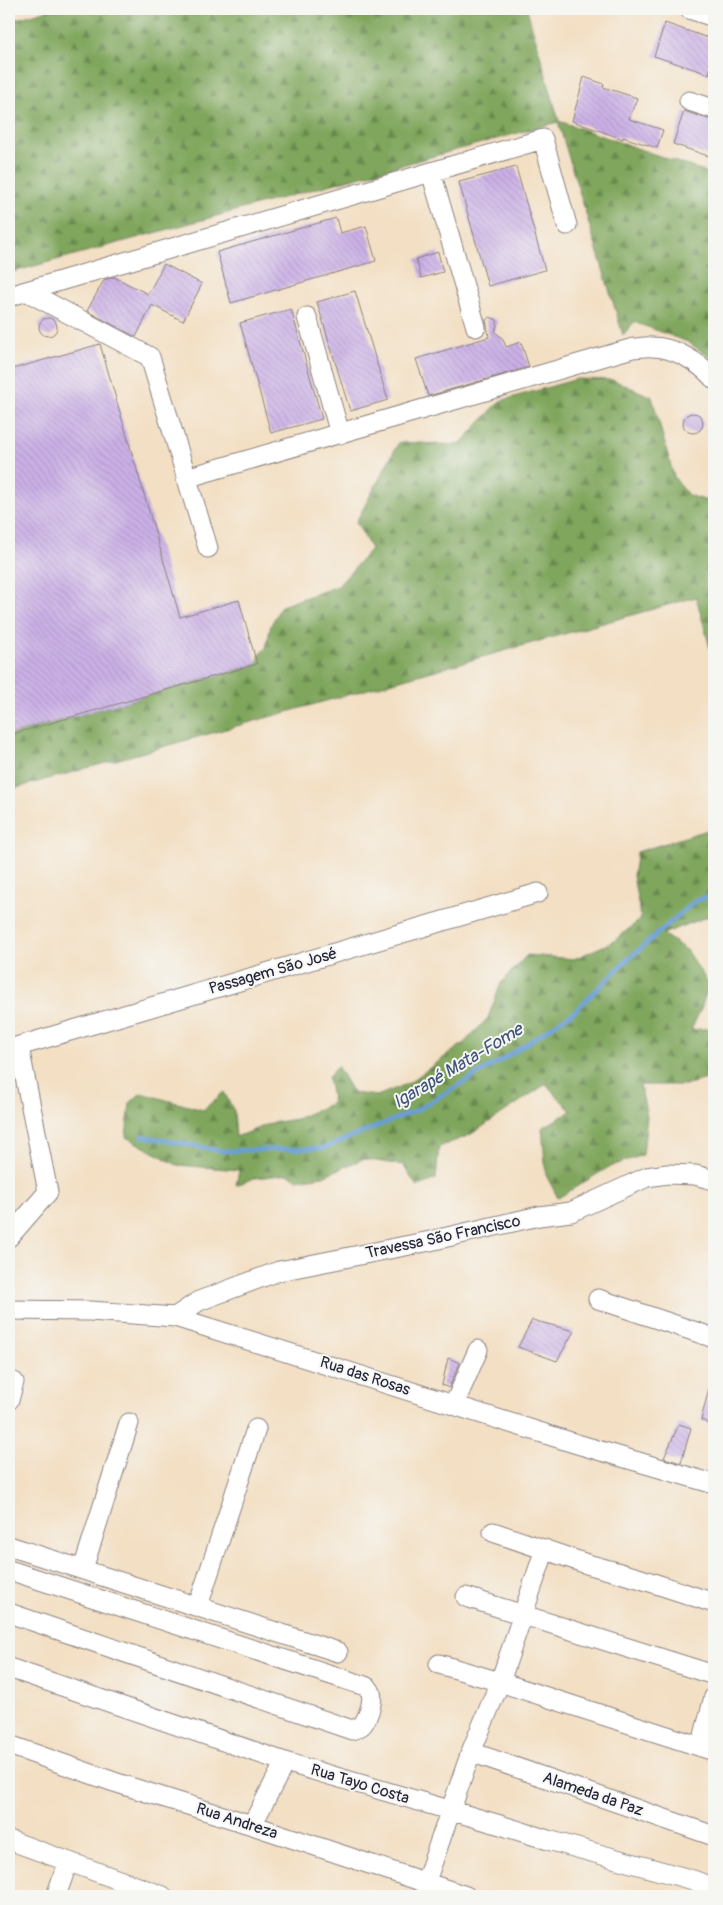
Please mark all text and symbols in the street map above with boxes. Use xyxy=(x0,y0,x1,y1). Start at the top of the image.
street label: Passagem São José xyxy=(207,943,339,999)
water label: Igarapé Mata-Fome xyxy=(389,1017,529,1114)
street label: Travessa São Francisco xyxy=(364,1211,523,1263)
street label: Rua das Rosas xyxy=(317,1352,413,1400)
street label: Rua Tayo Costa xyxy=(308,1760,412,1808)
street label: Alameda da Paz xyxy=(540,1767,646,1821)
street label: Rua Andreza xyxy=(194,1798,280,1844)

